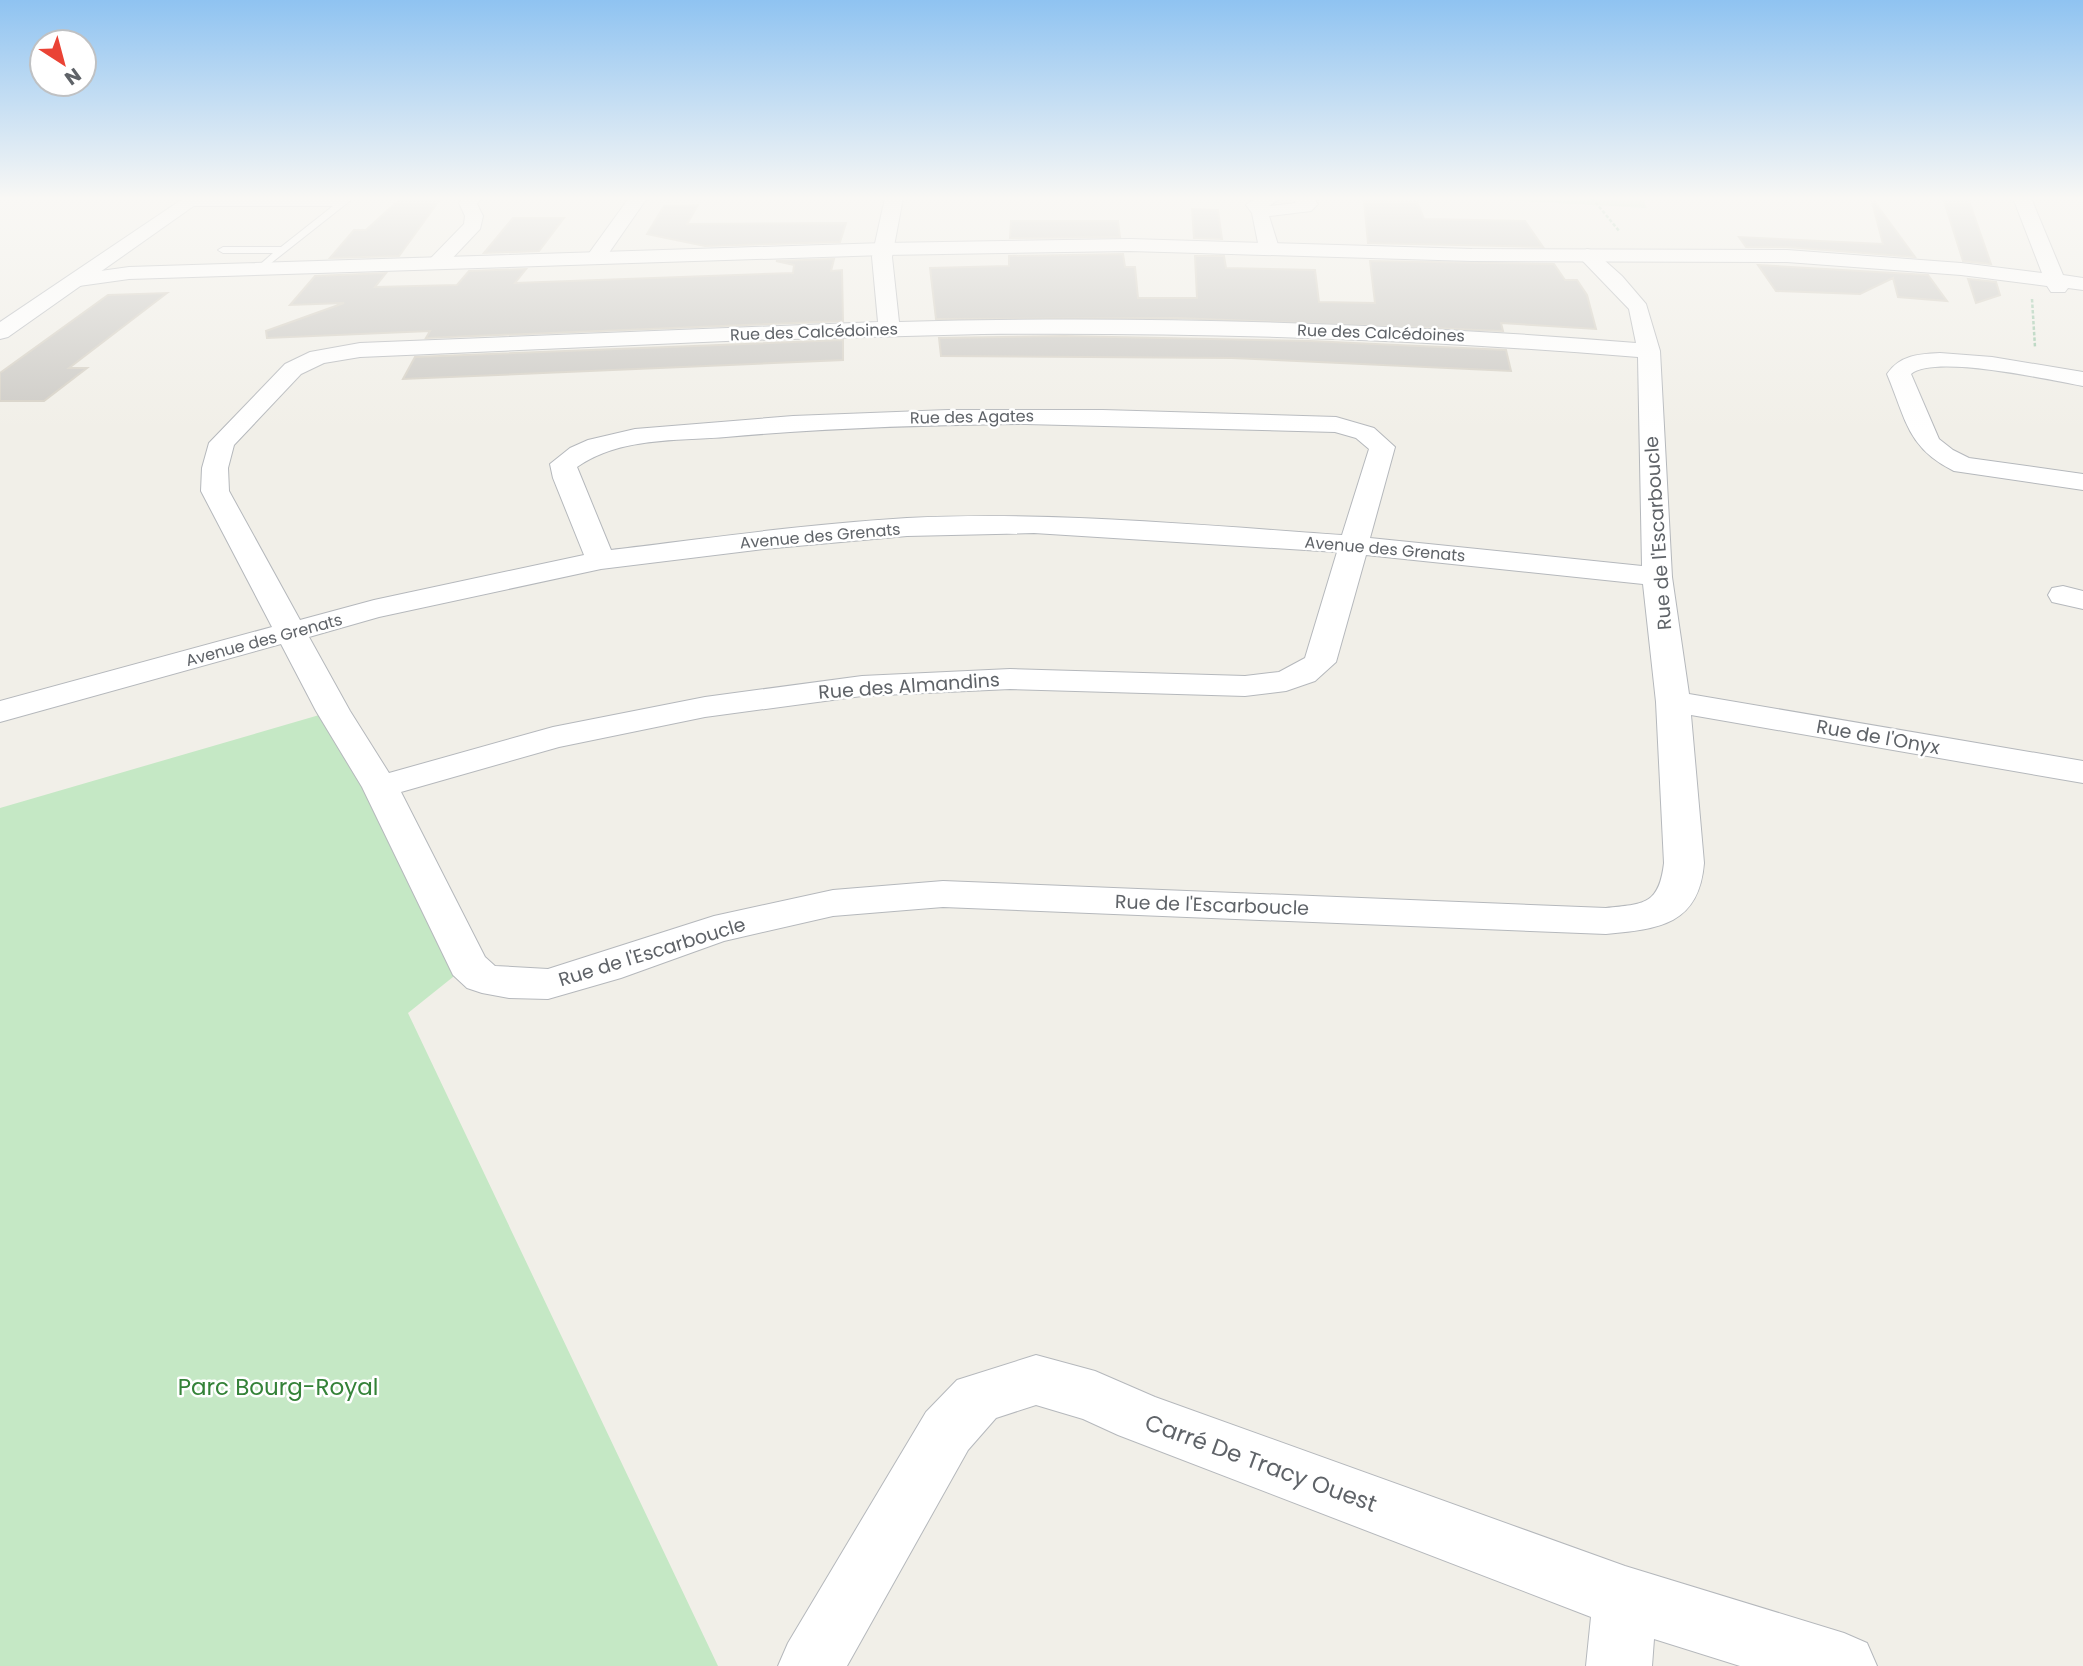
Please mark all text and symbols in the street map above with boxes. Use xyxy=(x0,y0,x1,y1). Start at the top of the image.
north arrow xyxy=(28,28,98,98)
text: N xyxy=(59,61,86,91)
street label: Rue des Calcédoines xyxy=(730,318,898,346)
street label: Rue des Calcédoines xyxy=(1297,319,1465,347)
street label: Rue des Agates xyxy=(910,404,1034,430)
street label: Rue de l'Escarboucle xyxy=(1638,435,1678,631)
street label: Avenue des Grenats xyxy=(739,518,901,554)
street label: Avenue des Grenats xyxy=(1304,531,1466,567)
street label: Avenue des Grenats xyxy=(183,608,345,672)
street label: Rue des Almandins xyxy=(817,666,1001,706)
street label: Rue de l'Onyx xyxy=(1814,713,1942,761)
street label: Rue de l'Escarboucle xyxy=(1114,888,1310,922)
street label: Rue de l'Escarboucle xyxy=(555,911,749,993)
park label: Parc Bourg-Royal xyxy=(178,1371,378,1403)
street label: Carré De Tracy Ouest xyxy=(1141,1406,1381,1520)

